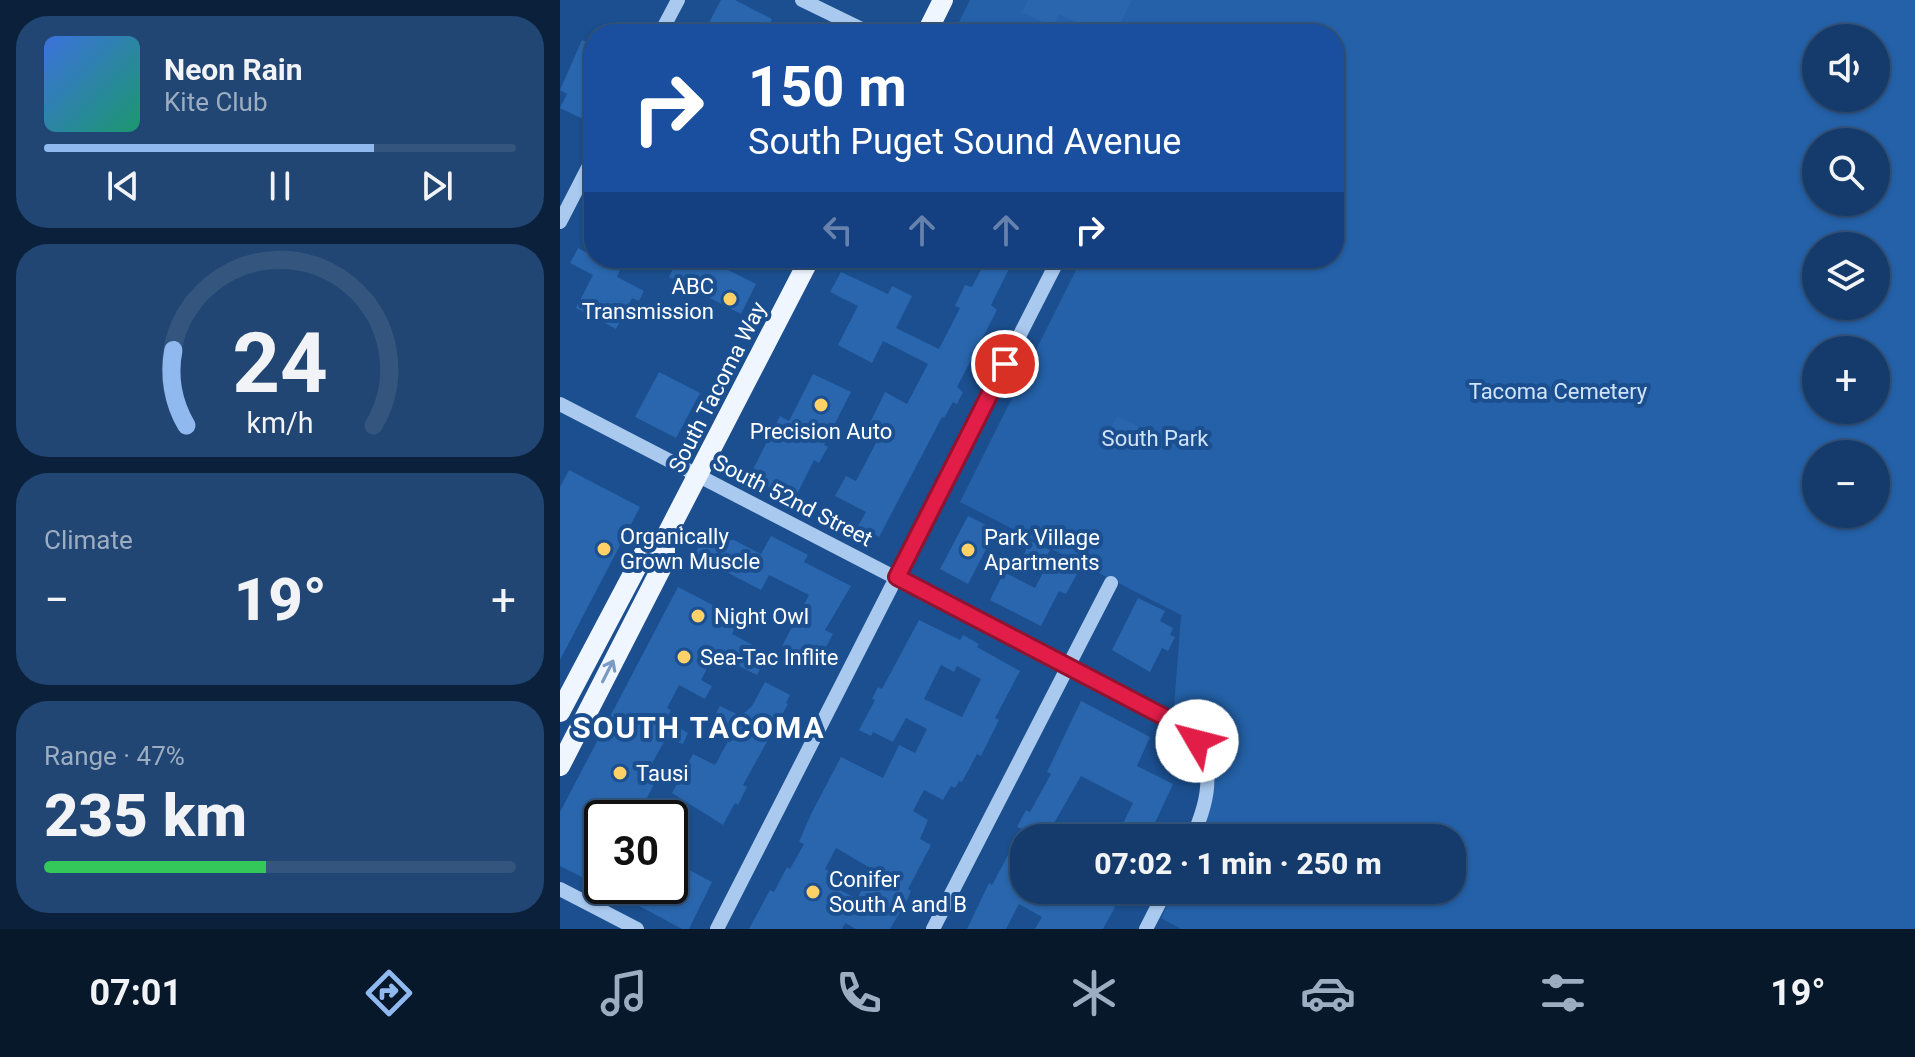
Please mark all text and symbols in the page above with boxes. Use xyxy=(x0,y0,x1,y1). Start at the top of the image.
map controls xyxy=(1802,24,1890,528)
button: sound xyxy=(1802,24,1890,112)
text: Neon Rain xyxy=(164,52,303,87)
text: 150 m xyxy=(748,54,907,120)
icon: right xyxy=(616,56,720,160)
text: Kite Club xyxy=(164,87,268,117)
text: South Puget Sound Avenue xyxy=(748,121,1181,163)
button: search xyxy=(1802,128,1890,216)
icon: previous xyxy=(101,164,145,208)
icon: pause xyxy=(258,164,302,208)
icon: next xyxy=(415,164,459,208)
icon: left xyxy=(816,208,860,252)
icon: ahead xyxy=(900,208,944,252)
icon: ahead xyxy=(984,208,1028,252)
icon: right xyxy=(1068,208,1112,252)
button: layers xyxy=(1802,232,1890,320)
place label: ABC Transmission xyxy=(582,274,714,324)
marker: ABC Transmission xyxy=(721,290,739,308)
street label: South Tacoma Way xyxy=(664,297,772,477)
text: 24 xyxy=(232,315,328,412)
pin xyxy=(971,330,1039,398)
button: + xyxy=(1802,336,1890,424)
icon: arrive xyxy=(983,342,1027,386)
park label: Tacoma Cemetery xyxy=(1469,379,1648,404)
marker: Precision Auto xyxy=(812,396,830,414)
text: km/h xyxy=(246,407,314,441)
place label: Precision Auto xyxy=(750,419,892,444)
park label: South Park xyxy=(1102,426,1209,451)
button: − xyxy=(1802,440,1890,528)
street label: South 52nd Street xyxy=(709,450,877,551)
place label: Organically Grown Muscle xyxy=(620,524,760,574)
text: Climate xyxy=(44,525,133,555)
place label: Park Village Apartments xyxy=(984,525,1100,575)
marker: Organically Grown Muscle xyxy=(595,540,613,558)
marker: Park Village Apartments xyxy=(959,541,977,559)
text: 19° xyxy=(234,564,327,635)
text: − xyxy=(44,574,69,626)
text: + xyxy=(491,574,516,626)
place label: Night Owl xyxy=(714,604,809,629)
marker: Night Owl xyxy=(689,607,707,625)
place label: Sea-Tac Inflite xyxy=(700,645,838,670)
marker: Sea-Tac Inflite xyxy=(675,648,693,666)
one-way arrow xyxy=(601,660,617,684)
position arrow xyxy=(1155,699,1239,783)
district label: SOUTH TACOMA xyxy=(572,710,826,745)
text: Range · 47% xyxy=(44,741,185,771)
place label: Tausi xyxy=(636,761,689,786)
marker: Tausi xyxy=(611,764,629,782)
text: 235 km xyxy=(44,780,247,851)
speed limit sign: 30 xyxy=(584,800,688,904)
text: 07:02 · 1 min · 250 m xyxy=(1094,846,1382,881)
place label: Conifer South A and B xyxy=(829,867,967,917)
marker: Conifer South A and B xyxy=(804,883,822,901)
icon: directions xyxy=(361,965,417,1021)
icon: music xyxy=(596,965,652,1021)
icon: phone xyxy=(831,965,887,1021)
icon: climate xyxy=(1066,965,1122,1021)
icon: car xyxy=(1300,965,1356,1021)
icon: filters xyxy=(1535,965,1591,1021)
text: 07:01 xyxy=(89,972,182,1014)
text: 19° xyxy=(1770,972,1826,1014)

